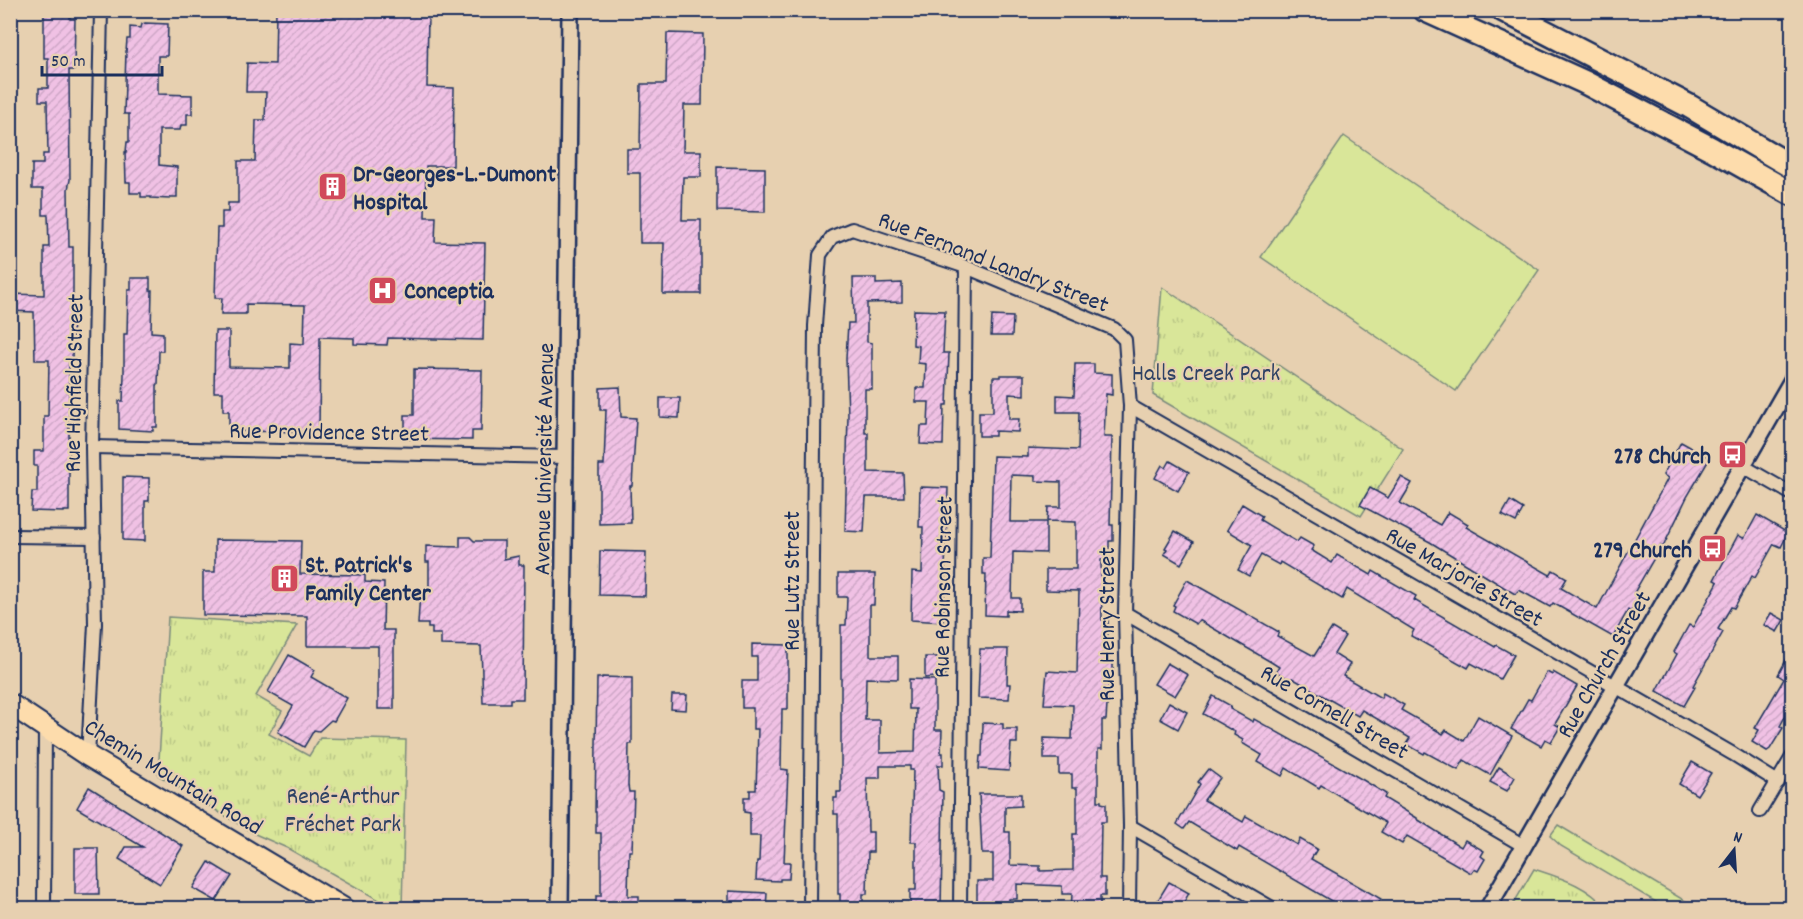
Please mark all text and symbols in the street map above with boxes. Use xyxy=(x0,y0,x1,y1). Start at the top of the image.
scale bar xyxy=(42,39,162,77)
text: 50 m xyxy=(51,50,86,75)
place label: Dr-Georges-L.-Dumont Hospital xyxy=(353,159,556,221)
building icon: Dr-Georges-L.-Dumont Hospital xyxy=(316,171,348,203)
street label: Rue Fernand Landry Street xyxy=(873,204,1113,323)
hospital icon: Conceptia xyxy=(367,274,399,306)
place label: Conceptia xyxy=(404,276,494,310)
street label: Rue Highfield Street xyxy=(57,293,95,473)
street label: Avenue Université Avenue xyxy=(527,342,565,576)
park label: Halls Creek Park xyxy=(1132,358,1280,392)
street label: Rue Providence Street xyxy=(229,415,429,453)
bus stop icon: 278 Church xyxy=(1716,439,1748,471)
place label: 278 Church xyxy=(1613,441,1711,475)
street label: Rue Robinson Street xyxy=(926,496,964,678)
street label: Rue Lutz Street xyxy=(777,511,811,651)
street label: Rue Marjorie Street xyxy=(1378,520,1549,638)
bus stop icon: 279 Church xyxy=(1697,533,1729,565)
place label: 279 Church xyxy=(1593,535,1692,569)
street label: Rue Henry Street xyxy=(1092,547,1126,701)
place label: St. Patrick's Family Center xyxy=(305,550,432,612)
building icon: St. Patrick's Family Center xyxy=(268,562,300,594)
street label: Rue Church Street xyxy=(1550,586,1662,745)
street label: Rue Cornell Street xyxy=(1253,657,1414,770)
street label: Chemin Mountain Road xyxy=(77,712,268,845)
park label: René-Arthur Fréchet Park xyxy=(285,781,401,843)
north arrow xyxy=(1704,820,1764,880)
text: N xyxy=(1731,826,1745,850)

